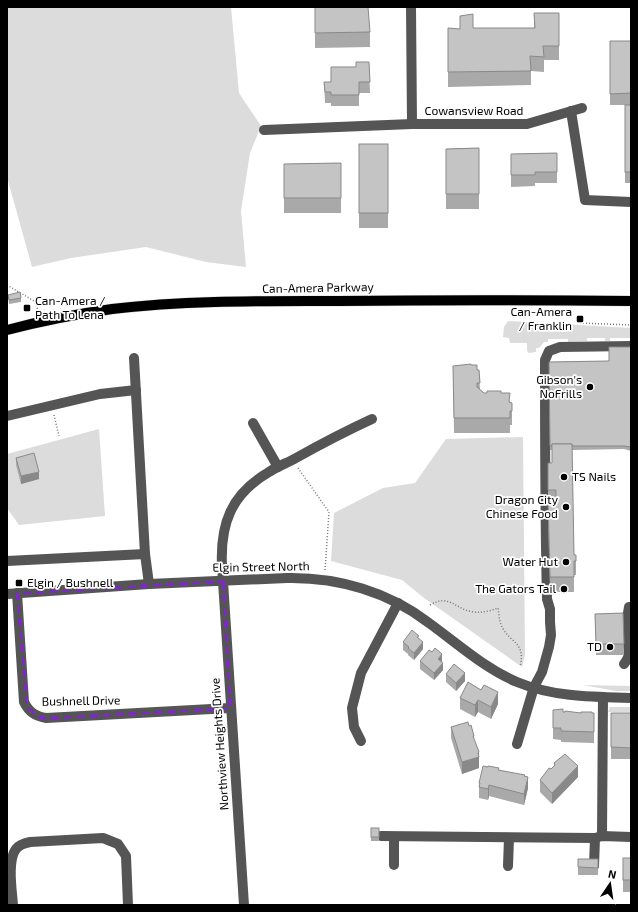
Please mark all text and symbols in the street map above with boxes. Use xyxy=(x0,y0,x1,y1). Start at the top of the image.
street label: Cowansview Road xyxy=(425,103,523,117)
street label: Can-Amera Parkway xyxy=(262,279,375,295)
place label: Can-Amera / Path To Lena xyxy=(35,293,106,321)
marker: Can-Amera / Path To Lena xyxy=(22,303,32,313)
place label: Can-Amera / Franklin xyxy=(510,304,572,332)
marker: Can-Amera / Franklin xyxy=(575,314,585,324)
place label: Gibson's NoFrills xyxy=(536,372,582,400)
marker: Gibson's NoFrills xyxy=(585,382,595,392)
place label: TS Nails xyxy=(572,469,616,483)
marker: TS Nails xyxy=(559,472,569,482)
place label: Dragon City Chinese Food xyxy=(486,492,559,520)
marker: Dragon City Chinese Food xyxy=(561,502,571,512)
place label: Water Hut xyxy=(502,554,558,568)
marker: Water Hut xyxy=(561,557,571,567)
street label: Elgin Street North xyxy=(212,558,310,574)
place label: Elgin / Bushnell xyxy=(27,575,114,589)
marker: Elgin / Bushnell xyxy=(14,578,24,588)
place label: The Gators Tail xyxy=(475,581,556,595)
marker: The Gators Tail xyxy=(559,584,569,594)
place label: TD xyxy=(587,639,602,653)
marker: TD xyxy=(605,642,615,652)
street label: Northview Heights Drive xyxy=(207,677,231,811)
street label: Bushnell Drive xyxy=(41,692,120,708)
north arrow xyxy=(590,864,630,904)
text: N xyxy=(607,867,618,881)

